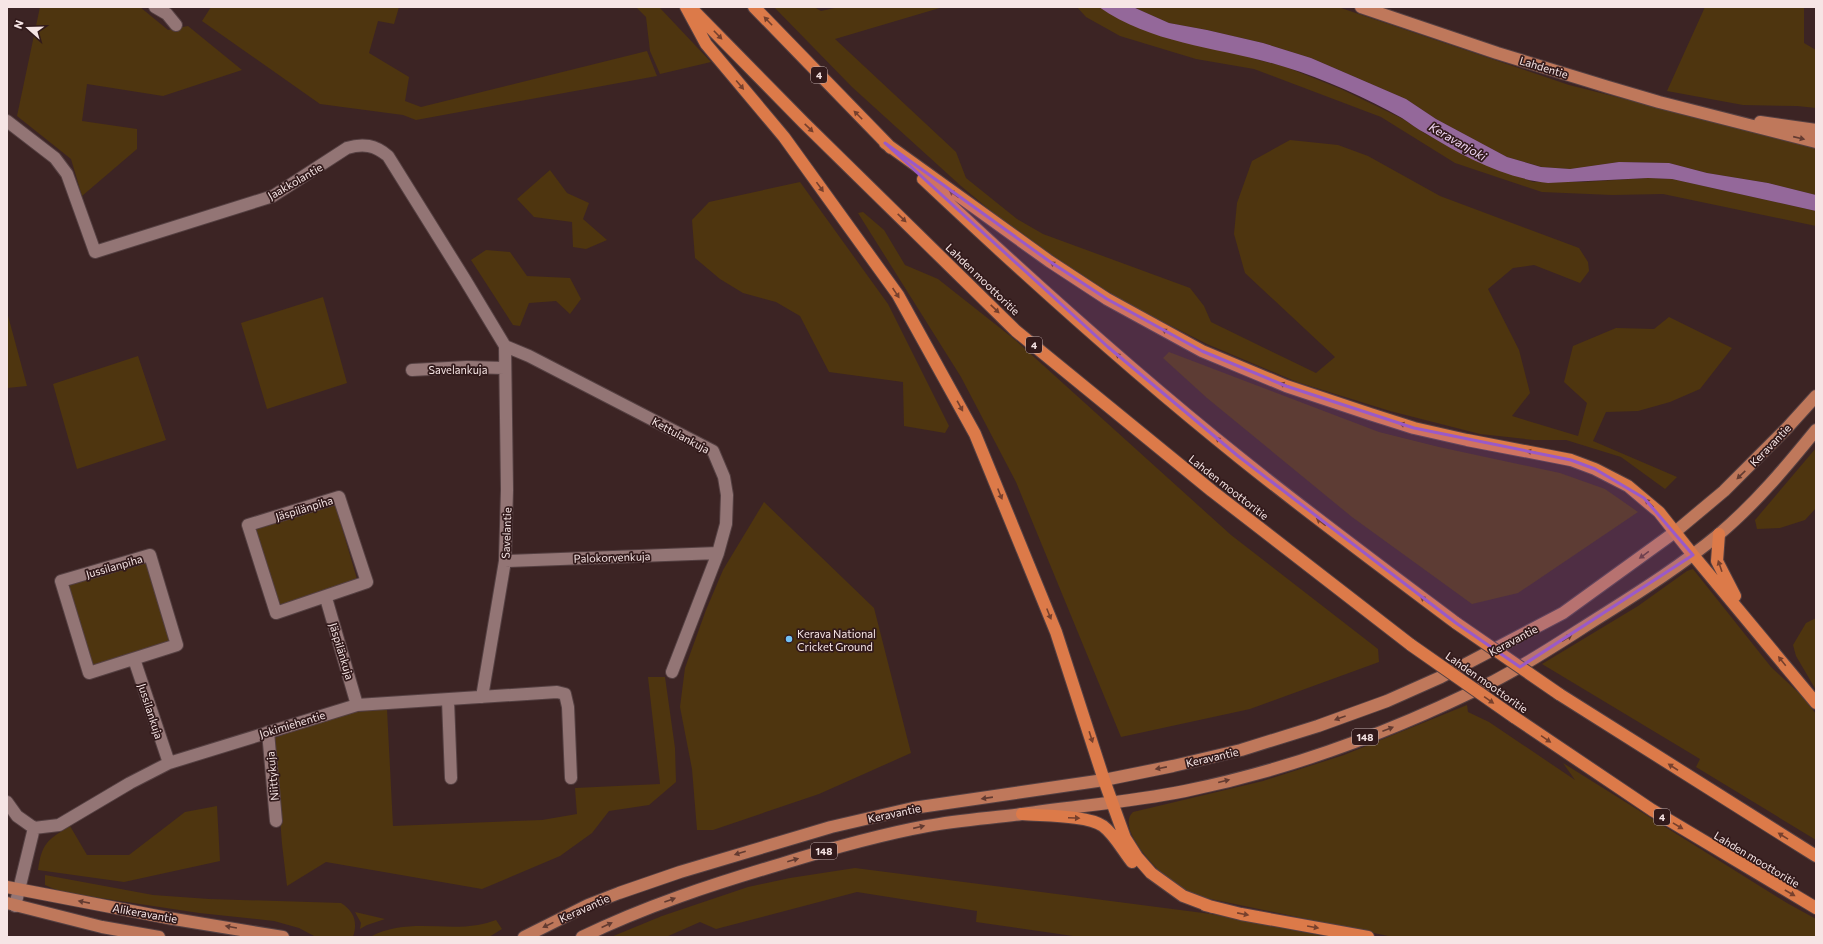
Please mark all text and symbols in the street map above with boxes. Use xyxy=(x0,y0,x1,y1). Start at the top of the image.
north arrow xyxy=(8,8,48,48)
one-way arrow xyxy=(764,17,773,26)
text: N xyxy=(11,18,26,31)
one-way arrow xyxy=(713,30,723,40)
street label: Lahdentie xyxy=(1518,53,1570,81)
road number: 4 xyxy=(811,67,827,83)
one-way arrow xyxy=(736,79,745,90)
one-way arrow xyxy=(853,110,863,120)
water label: Keravanjoki xyxy=(1427,119,1490,163)
one-way arrow xyxy=(804,123,814,132)
one-way arrow xyxy=(1793,135,1805,141)
street label: Jaakkolantie xyxy=(265,160,325,203)
one-way arrow xyxy=(816,182,824,192)
one-way arrow xyxy=(949,189,960,198)
one-way arrow xyxy=(897,214,907,223)
street label: Lahden moottoritie xyxy=(943,240,1023,318)
one-way arrow xyxy=(1050,262,1061,269)
one-way arrow xyxy=(892,288,900,298)
one-way arrow xyxy=(990,304,1000,314)
one-way arrow xyxy=(1161,329,1173,335)
road number: 4 xyxy=(1026,337,1042,353)
one-way arrow xyxy=(1115,353,1125,362)
street label: Savelankuja xyxy=(429,363,487,376)
one-way arrow xyxy=(1279,382,1291,388)
one-way arrow xyxy=(956,400,963,412)
street label: Kettulankuja xyxy=(650,414,712,456)
street label: Keravantie xyxy=(1747,421,1793,469)
one-way arrow xyxy=(1398,422,1410,428)
one-way arrow xyxy=(1214,436,1225,445)
one-way arrow xyxy=(1526,448,1538,454)
street label: Lahden moottoritie xyxy=(1187,452,1272,522)
one-way arrow xyxy=(1736,470,1746,480)
one-way arrow xyxy=(998,488,1004,500)
street label: Jäspilänpiha xyxy=(274,493,335,524)
one-way arrow xyxy=(1644,498,1654,507)
street label: Savelantie xyxy=(499,507,513,559)
one-way arrow xyxy=(1316,517,1327,526)
street label: Palokorvenkuja xyxy=(573,549,651,565)
one-way arrow xyxy=(1638,551,1649,559)
street label: Jussilanpiha xyxy=(84,552,144,581)
one-way arrow xyxy=(1716,560,1722,572)
one-way arrow xyxy=(1420,595,1431,604)
one-way arrow xyxy=(1046,609,1052,621)
street label: Jäspilänkuja xyxy=(326,621,357,681)
street label: Keravantie xyxy=(1486,622,1540,658)
place label: Kerava National Cricket Ground xyxy=(797,627,876,653)
marker: Kerava National Cricket Ground xyxy=(784,634,794,644)
one-way arrow xyxy=(1562,634,1572,642)
street label: Lahden moottoritie xyxy=(1443,649,1531,715)
one-way arrow xyxy=(1778,656,1787,667)
street label: Jussilankuja xyxy=(135,682,166,741)
one-way arrow xyxy=(1484,696,1494,704)
street label: Jokimiehentie xyxy=(257,708,327,741)
one-way arrow xyxy=(1334,716,1346,722)
one-way arrow xyxy=(1382,725,1394,731)
road number: 148 xyxy=(1352,729,1378,745)
one-way arrow xyxy=(1089,732,1095,744)
one-way arrow xyxy=(1541,735,1552,743)
street label: Keravantie xyxy=(1185,745,1240,769)
street label: Niittykuja xyxy=(263,751,281,801)
one-way arrow xyxy=(1667,763,1679,770)
one-way arrow xyxy=(1155,766,1168,772)
one-way arrow xyxy=(1218,778,1230,784)
one-way arrow xyxy=(981,795,993,801)
street label: Keravantie xyxy=(867,801,922,825)
road number: 4 xyxy=(1654,809,1670,825)
one-way arrow xyxy=(1068,815,1081,821)
one-way arrow xyxy=(1672,823,1684,830)
one-way arrow xyxy=(913,824,925,830)
street label: Lahden moottoritie xyxy=(1712,828,1802,890)
one-way arrow xyxy=(1777,832,1789,839)
road number: 148 xyxy=(811,843,837,859)
one-way arrow xyxy=(733,850,745,856)
one-way arrow xyxy=(788,857,800,863)
one-way arrow xyxy=(1784,890,1796,897)
street label: Keravantie xyxy=(557,891,611,925)
one-way arrow xyxy=(664,896,676,902)
one-way arrow xyxy=(78,898,90,904)
street label: Alikeravantie xyxy=(112,901,179,925)
one-way arrow xyxy=(1237,912,1249,918)
one-way arrow xyxy=(542,922,554,928)
one-way arrow xyxy=(602,922,613,928)
one-way arrow xyxy=(225,924,238,930)
one-way arrow xyxy=(1306,924,1319,930)

